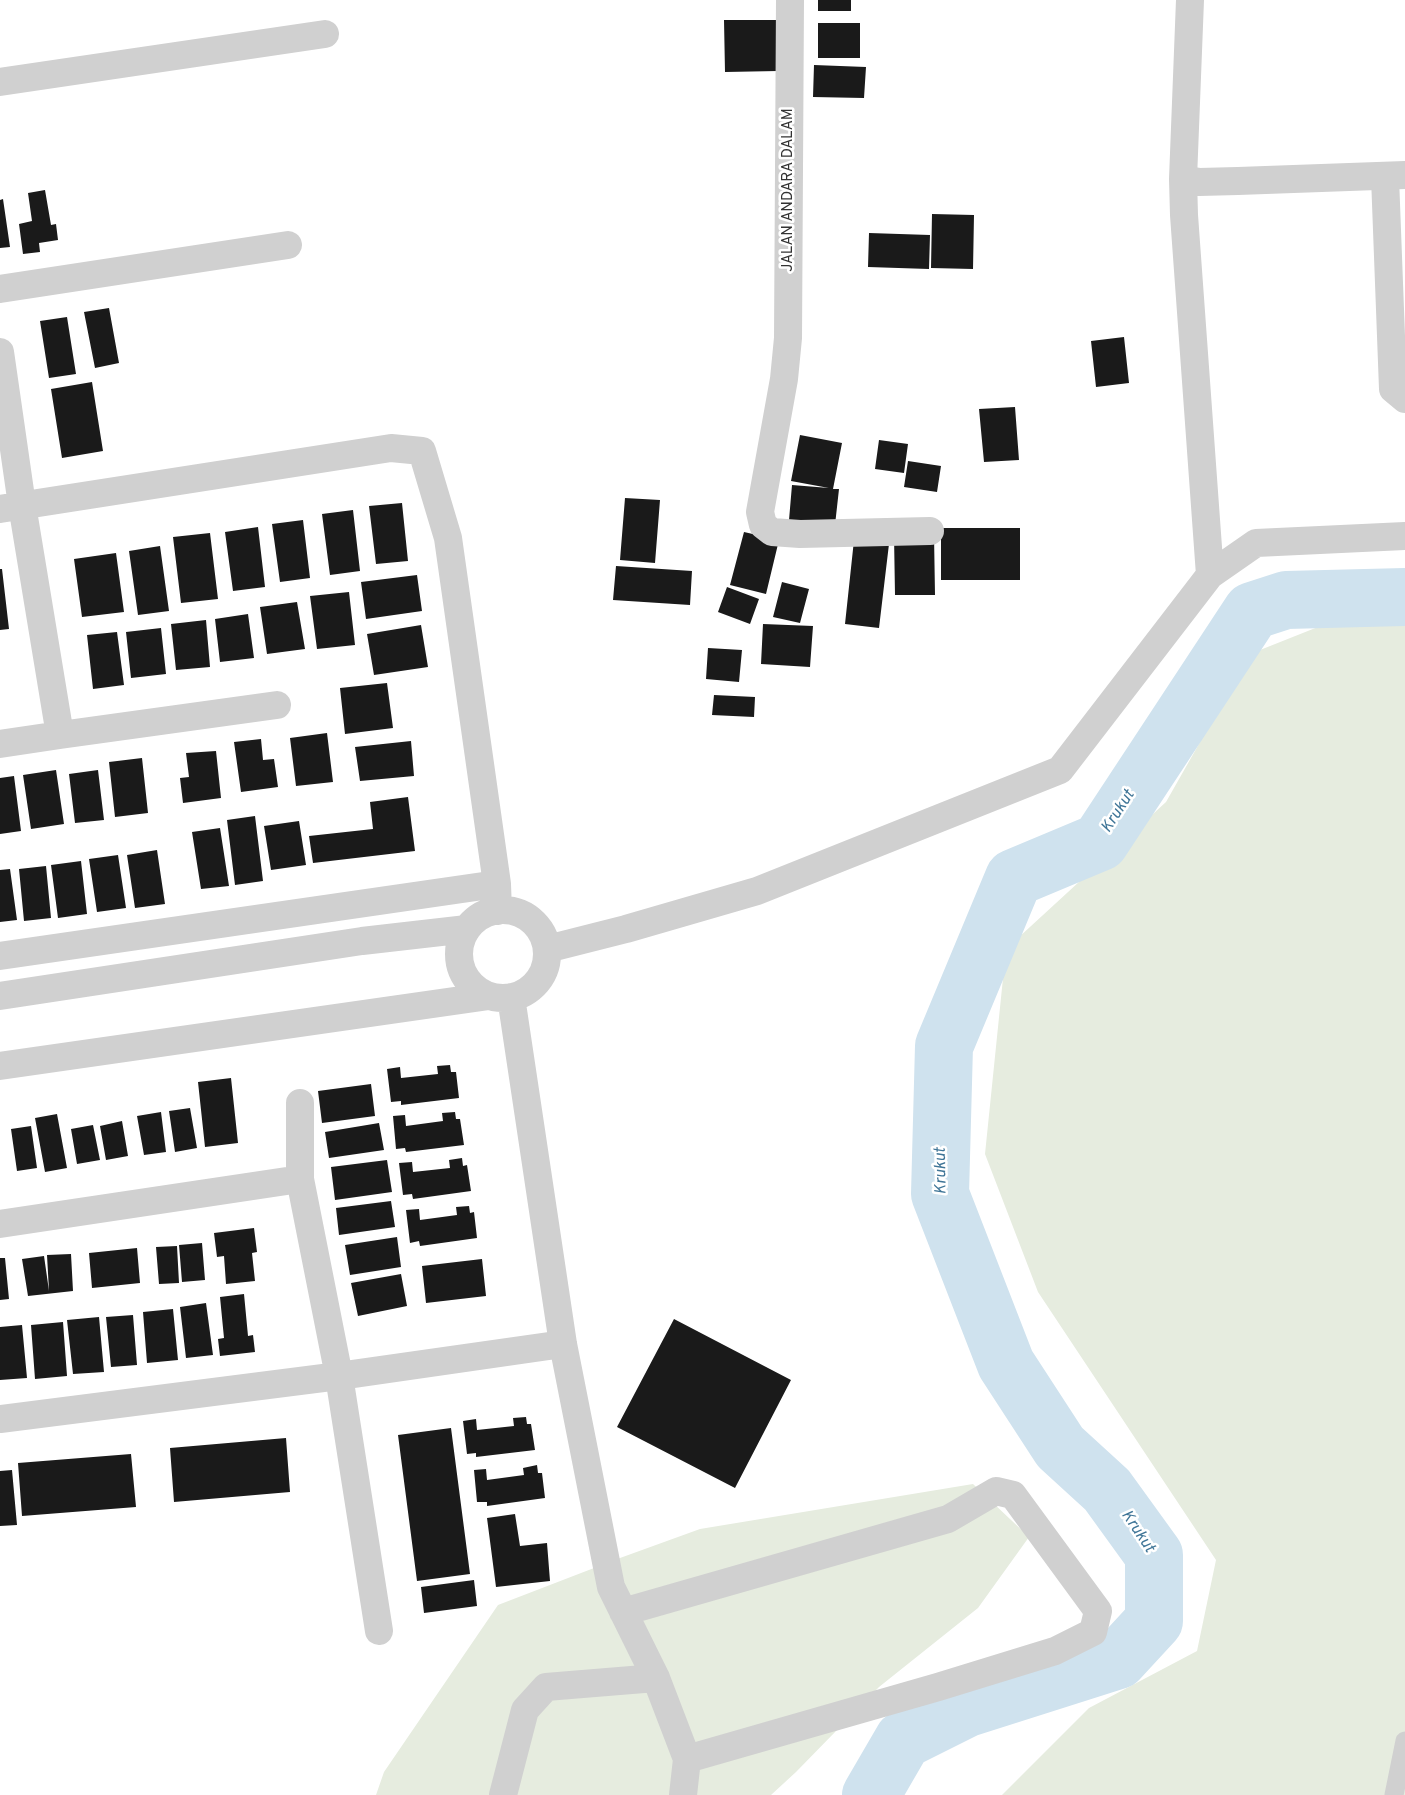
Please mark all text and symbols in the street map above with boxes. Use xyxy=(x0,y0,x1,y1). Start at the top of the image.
street label: JALAN ANDARA DALAM xyxy=(780,108,798,272)
water label: Krukut xyxy=(1098,787,1140,837)
water label: Krukut xyxy=(932,1147,952,1195)
water label: Krukut xyxy=(1116,1507,1158,1557)

